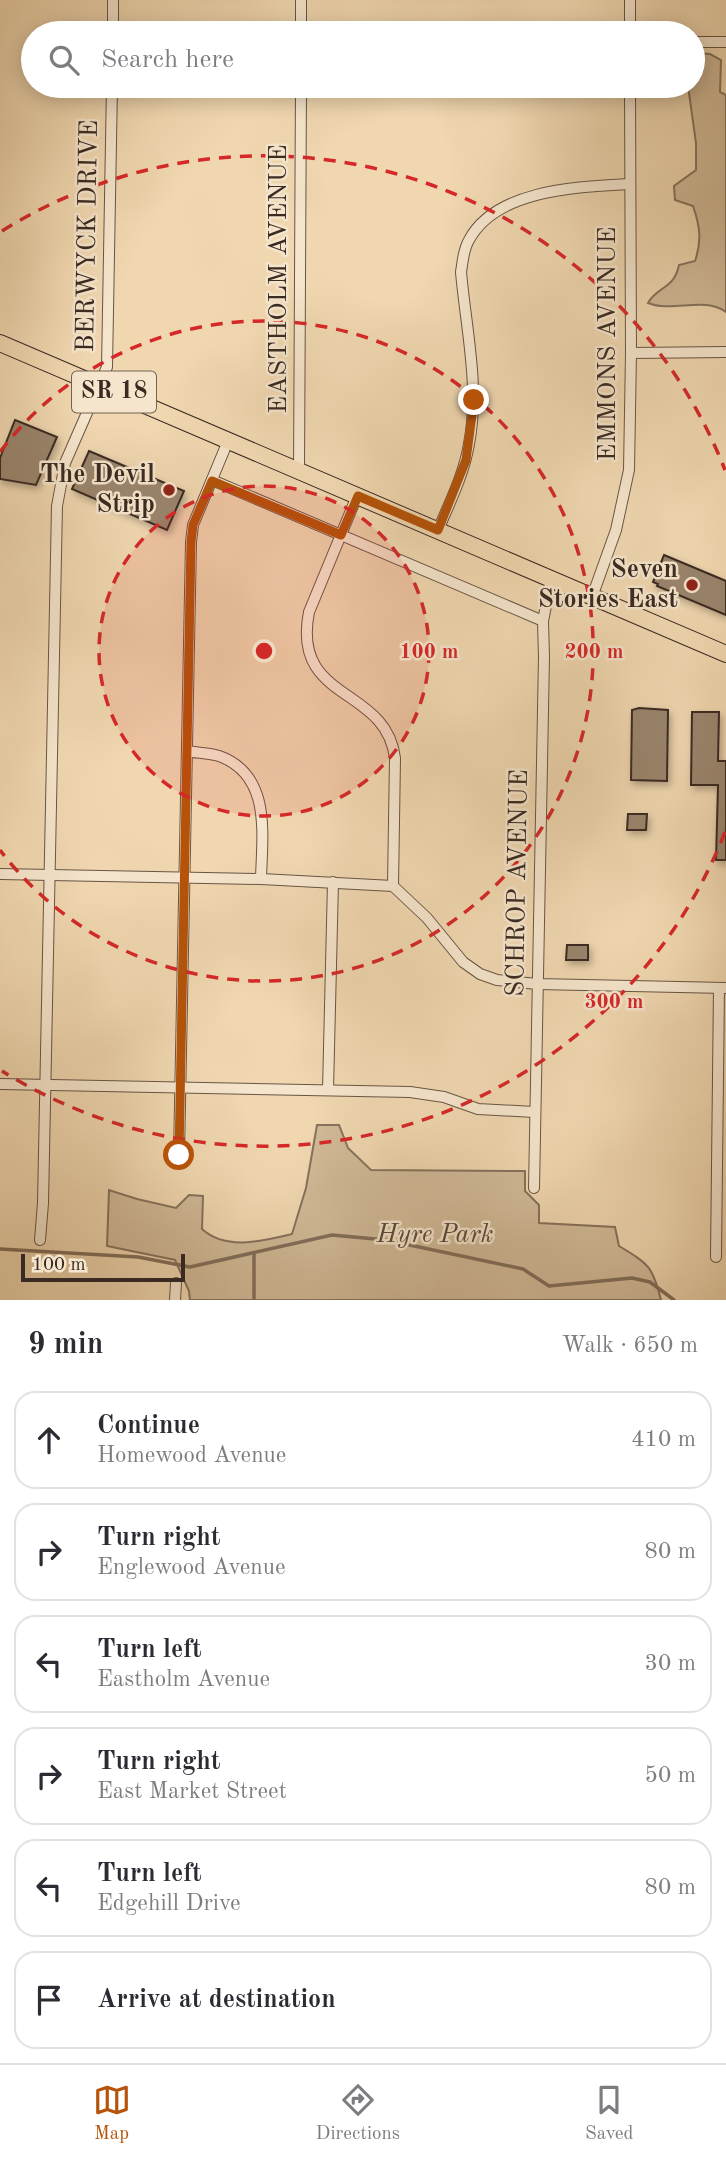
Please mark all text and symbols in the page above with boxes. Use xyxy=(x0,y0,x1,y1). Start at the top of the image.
search box xyxy=(21,21,705,98)
icon: search xyxy=(45,41,83,79)
text: Search here xyxy=(101,47,234,73)
street label: BERWYCK DRIVE xyxy=(73,119,103,353)
street label: EASTHOLM AVENUE xyxy=(266,144,292,414)
street label: EMMONS AVENUE xyxy=(595,227,621,462)
road number: SR 18 xyxy=(72,372,156,412)
route end xyxy=(458,384,489,415)
place label: The Devil Strip xyxy=(40,462,155,518)
marker: The Devil Strip xyxy=(161,482,177,498)
place label: Seven Stories East xyxy=(538,557,678,613)
marker: Seven Stories East xyxy=(684,577,700,593)
centre of rings xyxy=(252,639,276,663)
text: 100 m xyxy=(399,642,459,663)
text: 200 m xyxy=(564,642,624,663)
street label: SCHROP AVENUE xyxy=(503,769,533,997)
text: 300 m xyxy=(584,992,644,1013)
route start xyxy=(163,1139,194,1170)
park label: Hyre Park xyxy=(376,1222,493,1248)
scale bar xyxy=(21,1251,186,1283)
text: 100 m xyxy=(32,1256,85,1275)
text: 9 min xyxy=(28,1330,103,1360)
text: Walk · 650 m xyxy=(562,1334,698,1357)
text: Continue xyxy=(97,1413,200,1439)
icon: ahead xyxy=(30,1421,68,1459)
text: 410 m xyxy=(631,1428,696,1451)
text: Homewood Avenue xyxy=(97,1444,286,1467)
text: Turn right xyxy=(97,1525,220,1551)
icon: right xyxy=(30,1533,68,1571)
text: 80 m xyxy=(645,1540,696,1563)
text: Englewood Avenue xyxy=(97,1556,286,1579)
text: Turn left xyxy=(97,1637,202,1663)
icon: left xyxy=(30,1645,68,1683)
text: 30 m xyxy=(645,1652,696,1675)
text: Eastholm Avenue xyxy=(97,1668,270,1691)
text: Turn right xyxy=(97,1749,220,1775)
icon: right xyxy=(30,1757,68,1795)
text: 50 m xyxy=(645,1764,696,1787)
text: East Market Street xyxy=(97,1780,287,1803)
text: Turn left xyxy=(97,1861,202,1887)
icon: left xyxy=(30,1869,68,1907)
text: 80 m xyxy=(645,1876,696,1899)
text: Edgehill Drive xyxy=(97,1892,241,1915)
icon: arrive xyxy=(30,1981,68,2019)
text: Arrive at destination xyxy=(97,1987,336,2013)
tab: Map xyxy=(93,2081,131,2146)
tab: Directions xyxy=(316,2081,400,2146)
tab: Saved xyxy=(585,2081,633,2146)

